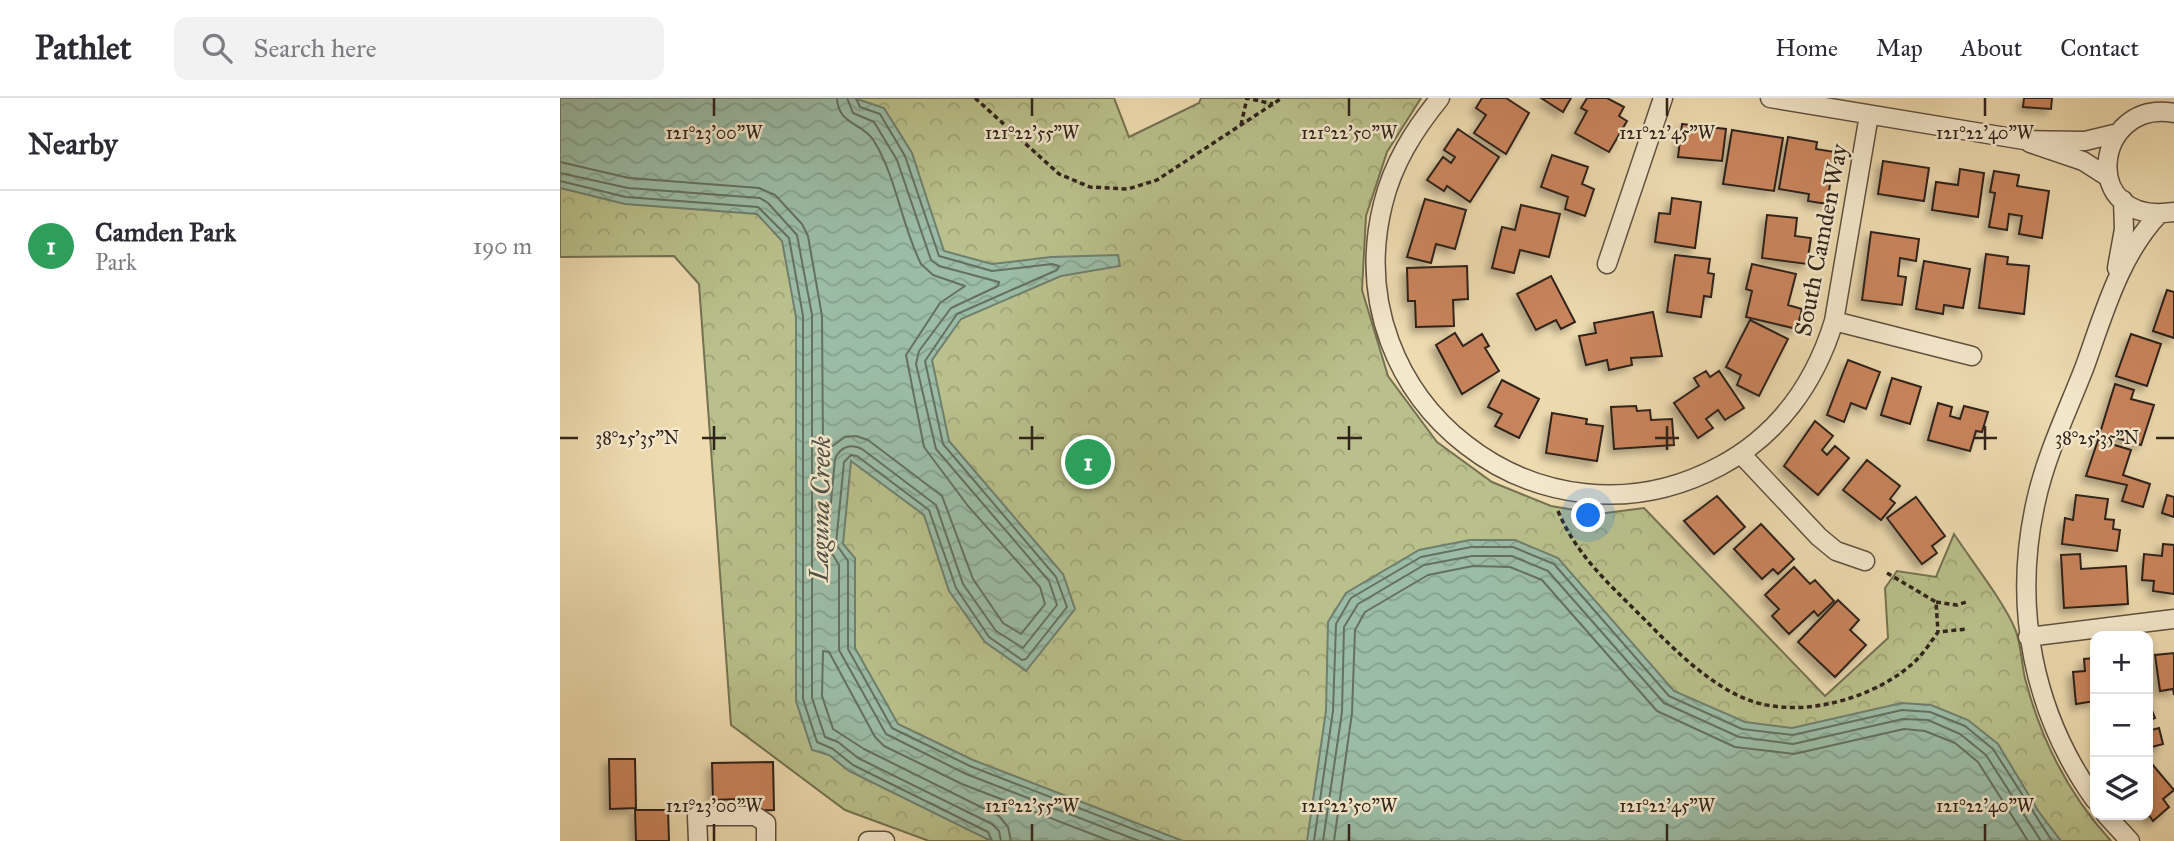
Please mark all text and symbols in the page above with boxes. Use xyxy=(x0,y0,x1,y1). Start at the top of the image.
search box xyxy=(174,17,664,80)
text: Pathlet xyxy=(35,28,132,68)
icon: search xyxy=(198,29,236,67)
text: Search here xyxy=(254,32,377,64)
text: Home xyxy=(1775,33,1838,63)
text: Map xyxy=(1876,33,1923,63)
text: About xyxy=(1961,33,2022,63)
text: Contact xyxy=(2060,33,2139,63)
text: 121°23'00"W xyxy=(666,122,763,144)
text: 121°22'55"W xyxy=(985,122,1080,144)
text: 121°22'50"W xyxy=(1301,122,1398,144)
text: 121°22'45"W xyxy=(1619,122,1716,144)
text: 121°22'40"W xyxy=(1936,122,2035,144)
text: Nearby xyxy=(28,126,118,162)
street label: South Camden Way xyxy=(1788,141,1855,339)
text: Camden Park xyxy=(95,216,236,248)
text: 1 xyxy=(46,232,56,260)
text: 190 m xyxy=(473,232,532,260)
text: Park xyxy=(95,248,137,276)
text: 38°25'35"N xyxy=(595,427,679,449)
text: 38°25'35"N xyxy=(2055,427,2139,449)
water label: Laguna Creek xyxy=(803,436,837,583)
pin: 1 xyxy=(1065,436,1111,488)
your location xyxy=(1571,498,1605,532)
map controls xyxy=(2090,631,2153,820)
button: + xyxy=(2090,631,2153,694)
button: − xyxy=(2090,694,2153,757)
button: layers xyxy=(2090,757,2153,820)
text: 121°23'00"W xyxy=(666,795,763,817)
text: 121°22'55"W xyxy=(985,795,1080,817)
text: 121°22'50"W xyxy=(1301,795,1398,817)
text: 121°22'45"W xyxy=(1619,795,1716,817)
text: 121°22'40"W xyxy=(1936,795,2035,817)

